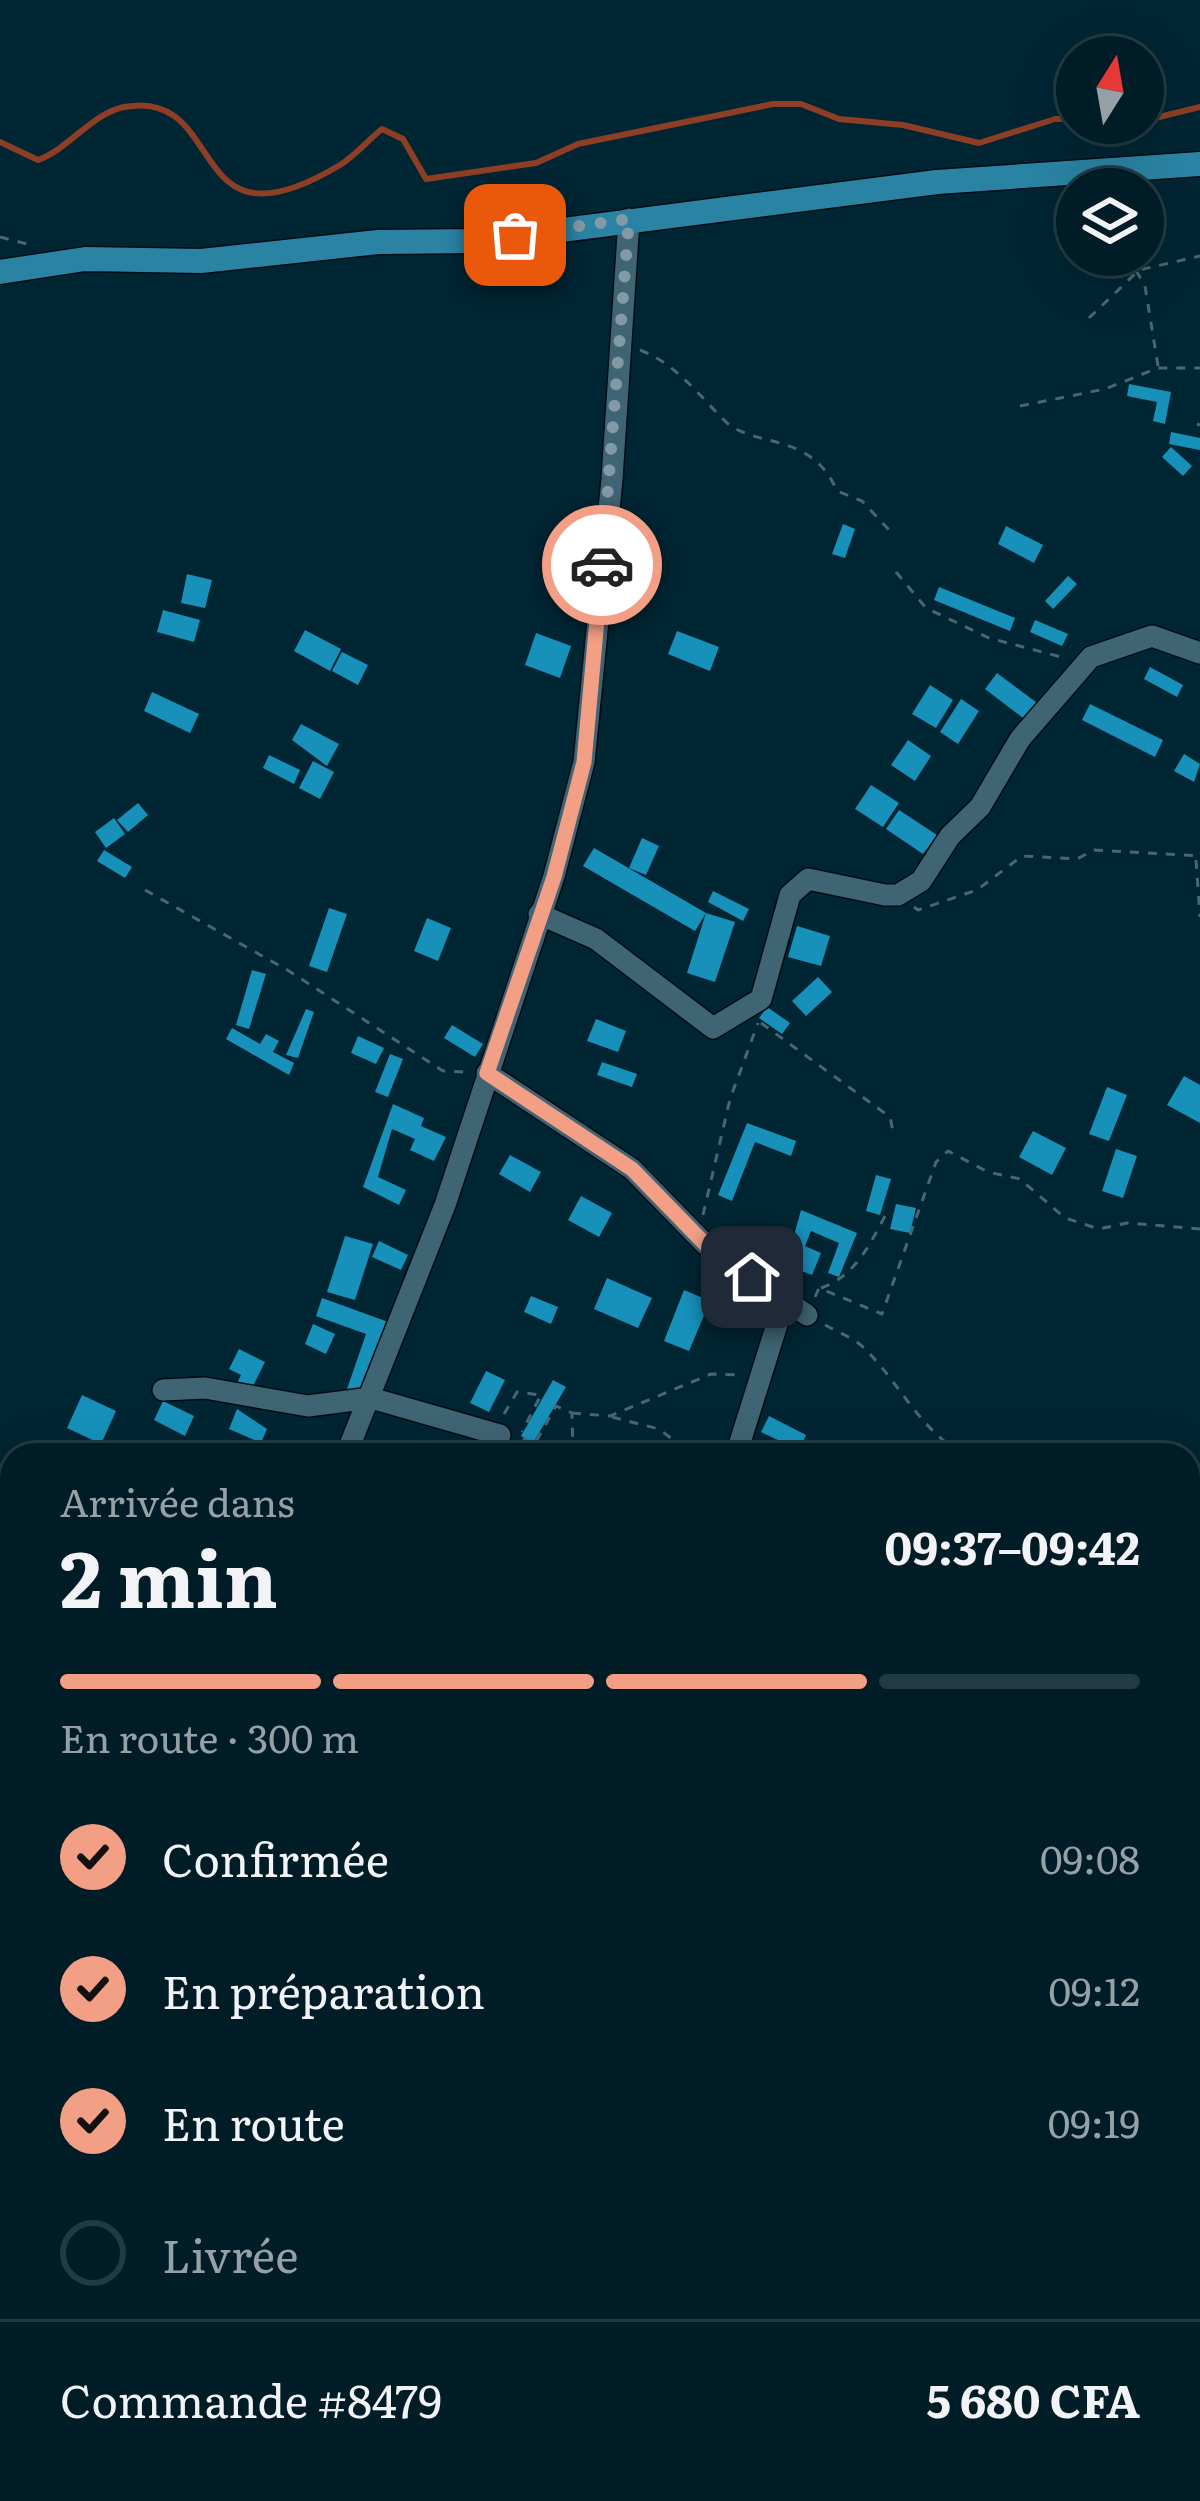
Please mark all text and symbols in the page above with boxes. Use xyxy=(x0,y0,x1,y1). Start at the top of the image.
north arrow xyxy=(1056,36,1164,144)
map controls xyxy=(1056,36,1164,276)
button: layers xyxy=(1056,168,1164,276)
pin xyxy=(464,184,566,286)
icon: bag xyxy=(482,202,548,268)
courier xyxy=(542,505,662,625)
icon: car xyxy=(569,532,635,598)
pin xyxy=(701,1226,803,1328)
icon: home xyxy=(719,1244,785,1310)
text: Arrivée dans xyxy=(60,1471,295,1529)
text: 09:37–09:42 xyxy=(884,1512,1140,1579)
text: 2 min xyxy=(60,1516,278,1632)
text: En route · 300 m xyxy=(60,1707,359,1765)
icon: check xyxy=(60,1824,126,1890)
text: Confirmée xyxy=(162,1824,389,1891)
text: 09:08 xyxy=(1040,1828,1140,1886)
icon: check xyxy=(60,1956,126,2022)
text: En préparation xyxy=(162,1956,485,2023)
text: 09:12 xyxy=(1048,1960,1140,2018)
icon: check xyxy=(60,2088,126,2154)
text: En route xyxy=(162,2088,345,2155)
text: 09:19 xyxy=(1048,2092,1140,2150)
text: Livrée xyxy=(162,2220,299,2287)
text: Commande #8479 xyxy=(60,2365,442,2432)
text: 5 680 CFA xyxy=(927,2365,1140,2432)

